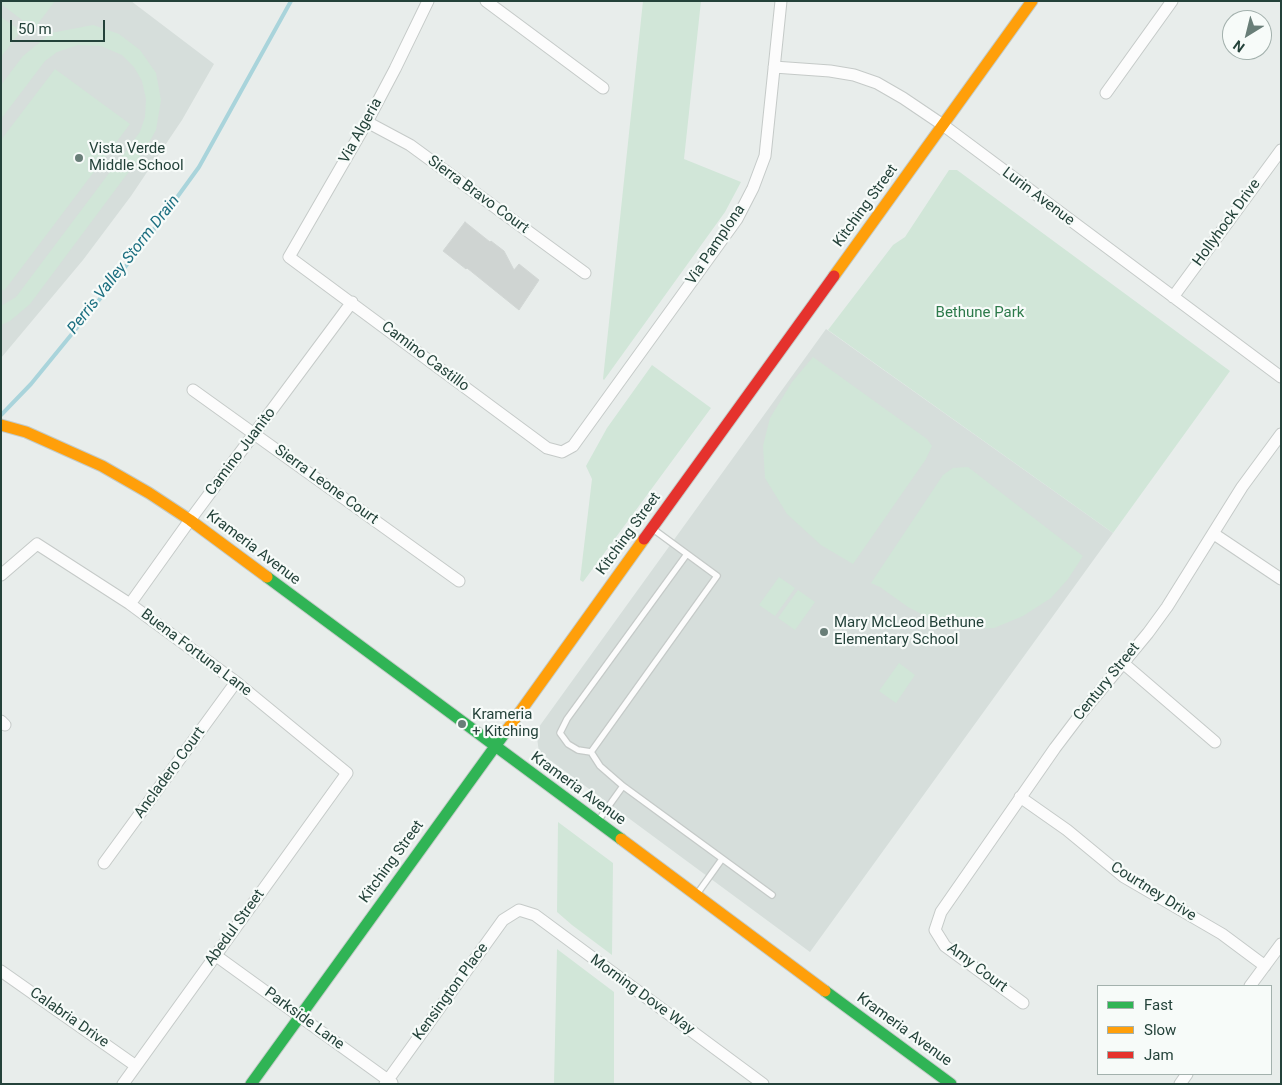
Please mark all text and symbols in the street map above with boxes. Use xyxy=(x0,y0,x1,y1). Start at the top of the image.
scale bar xyxy=(12,10,108,42)
north arrow xyxy=(1222,10,1272,60)
text: 50 m xyxy=(18,20,52,38)
text: N xyxy=(1230,37,1247,56)
street label: Via Algeria xyxy=(336,95,386,167)
place label: Vista Verde Middle School xyxy=(89,140,184,175)
marker: Vista Verde Middle School xyxy=(73,152,85,164)
street label: Sierra Bravo Court xyxy=(424,152,532,238)
street label: Kitching Street xyxy=(830,161,902,251)
street label: Lurin Avenue xyxy=(998,164,1078,230)
street label: Hollyhock Drive xyxy=(1189,176,1265,270)
water label: Perris Valley Storm Drain xyxy=(64,192,184,338)
street label: Via Pamplona xyxy=(683,201,749,289)
park label: Bethune Park xyxy=(936,304,1024,322)
street label: Camino Castillo xyxy=(378,318,472,396)
street label: Camino Juanito xyxy=(202,405,280,499)
street label: Sierra Leone Court xyxy=(271,441,381,529)
street label: Kitching Street xyxy=(593,489,665,579)
street label: Krameria Avenue xyxy=(202,507,304,589)
street label: Buena Fortuna Lane xyxy=(137,606,255,700)
place label: Mary McLeod Bethune Elementary School xyxy=(834,614,984,649)
marker: Mary McLeod Bethune Elementary School xyxy=(818,626,830,638)
street label: Century Street xyxy=(1070,640,1144,724)
place label: Krameria + Kitching xyxy=(472,706,539,741)
marker: Krameria + Kitching xyxy=(456,718,468,730)
street label: Ancladero Court xyxy=(131,724,209,822)
street label: Krameria Avenue xyxy=(527,748,629,830)
street label: Kitching Street xyxy=(356,817,428,907)
street label: Courtney Drive xyxy=(1107,859,1199,925)
street label: Abedul Street xyxy=(201,886,269,970)
street label: Kensington Place xyxy=(410,940,492,1044)
street label: Amy Court xyxy=(943,940,1011,996)
street label: Morning Dove Way xyxy=(586,951,698,1039)
street label: Calabria Drive xyxy=(26,984,112,1052)
street label: Parkside Lane xyxy=(261,984,347,1054)
legend xyxy=(1097,985,1272,1075)
street label: Krameria Avenue xyxy=(853,989,955,1071)
text: Fast xyxy=(1144,996,1173,1014)
text: Slow xyxy=(1144,1021,1176,1039)
text: Jam xyxy=(1144,1046,1174,1064)

